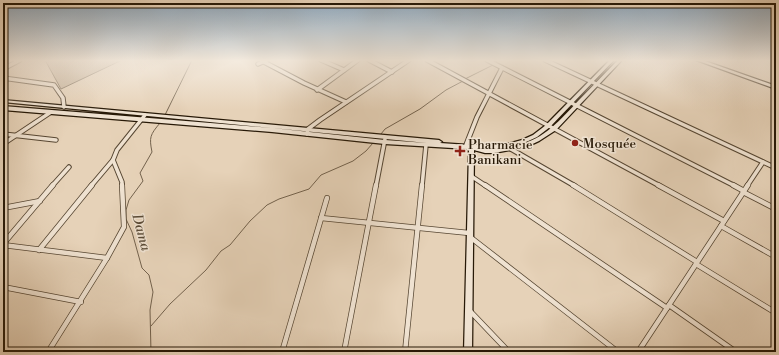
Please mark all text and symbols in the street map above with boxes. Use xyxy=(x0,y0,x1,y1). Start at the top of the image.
place label: Mosquée xyxy=(583,136,637,152)
place label: Pharmacie Banikani xyxy=(467,137,533,168)
marker: Mosquée xyxy=(570,138,580,148)
marker: Pharmacie Banikani xyxy=(455,146,465,156)
water label: Dama xyxy=(127,211,155,253)

